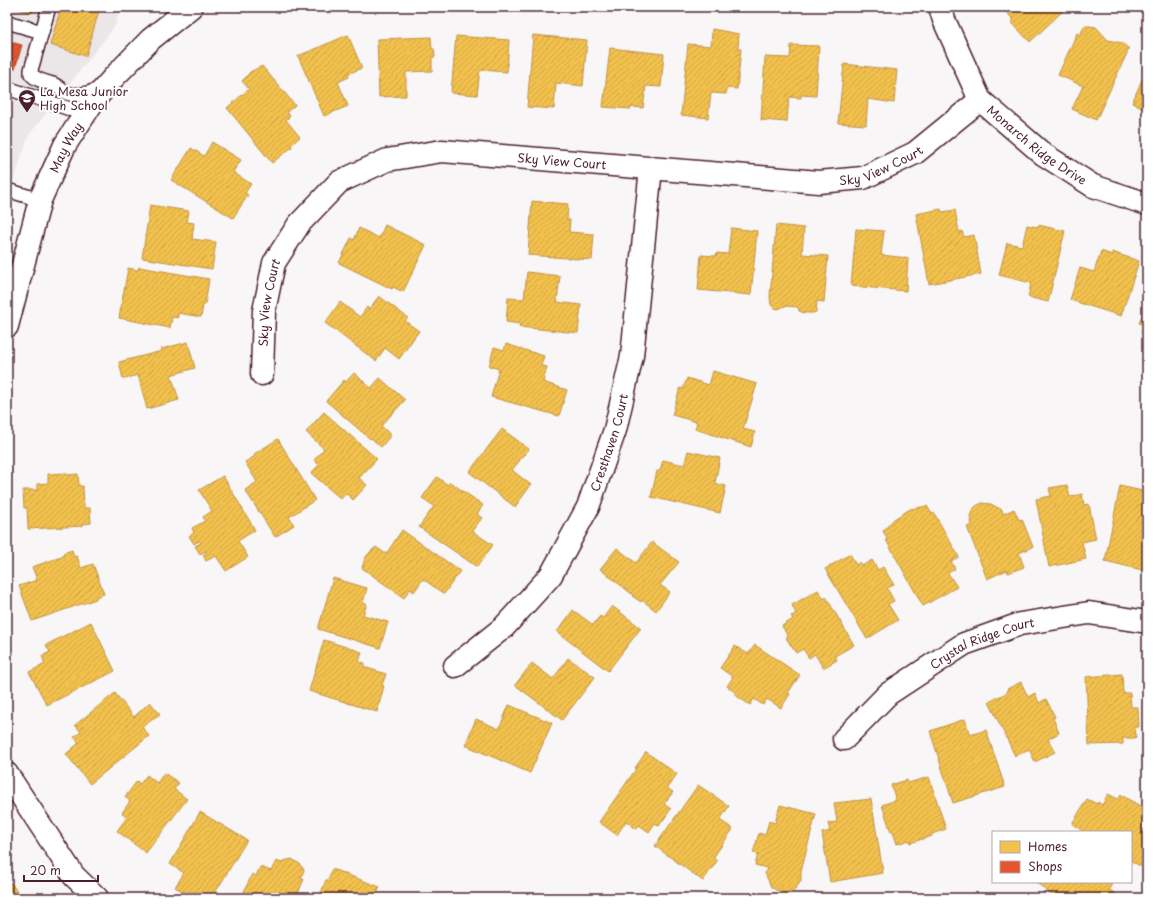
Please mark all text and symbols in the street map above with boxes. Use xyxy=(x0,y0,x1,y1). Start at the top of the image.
place label: La Mesa Junior High School xyxy=(40,82,128,114)
school or university icon: La Mesa Junior High School xyxy=(17,88,37,113)
street label: Monarch Ridge Drive xyxy=(983,101,1090,189)
street label: May Way xyxy=(45,118,87,175)
street label: Sky View Court xyxy=(838,141,927,189)
street label: Sky View Court xyxy=(516,148,607,173)
street label: Sky View Court xyxy=(254,254,284,347)
street label: Cresthaven Court xyxy=(585,392,632,494)
street label: Crystal Ridge Court xyxy=(926,613,1036,673)
legend xyxy=(992,831,1132,883)
text: Homes xyxy=(1028,837,1067,855)
scale bar xyxy=(24,857,98,883)
text: Shops xyxy=(1028,857,1063,875)
text: 20 m xyxy=(30,861,61,879)

